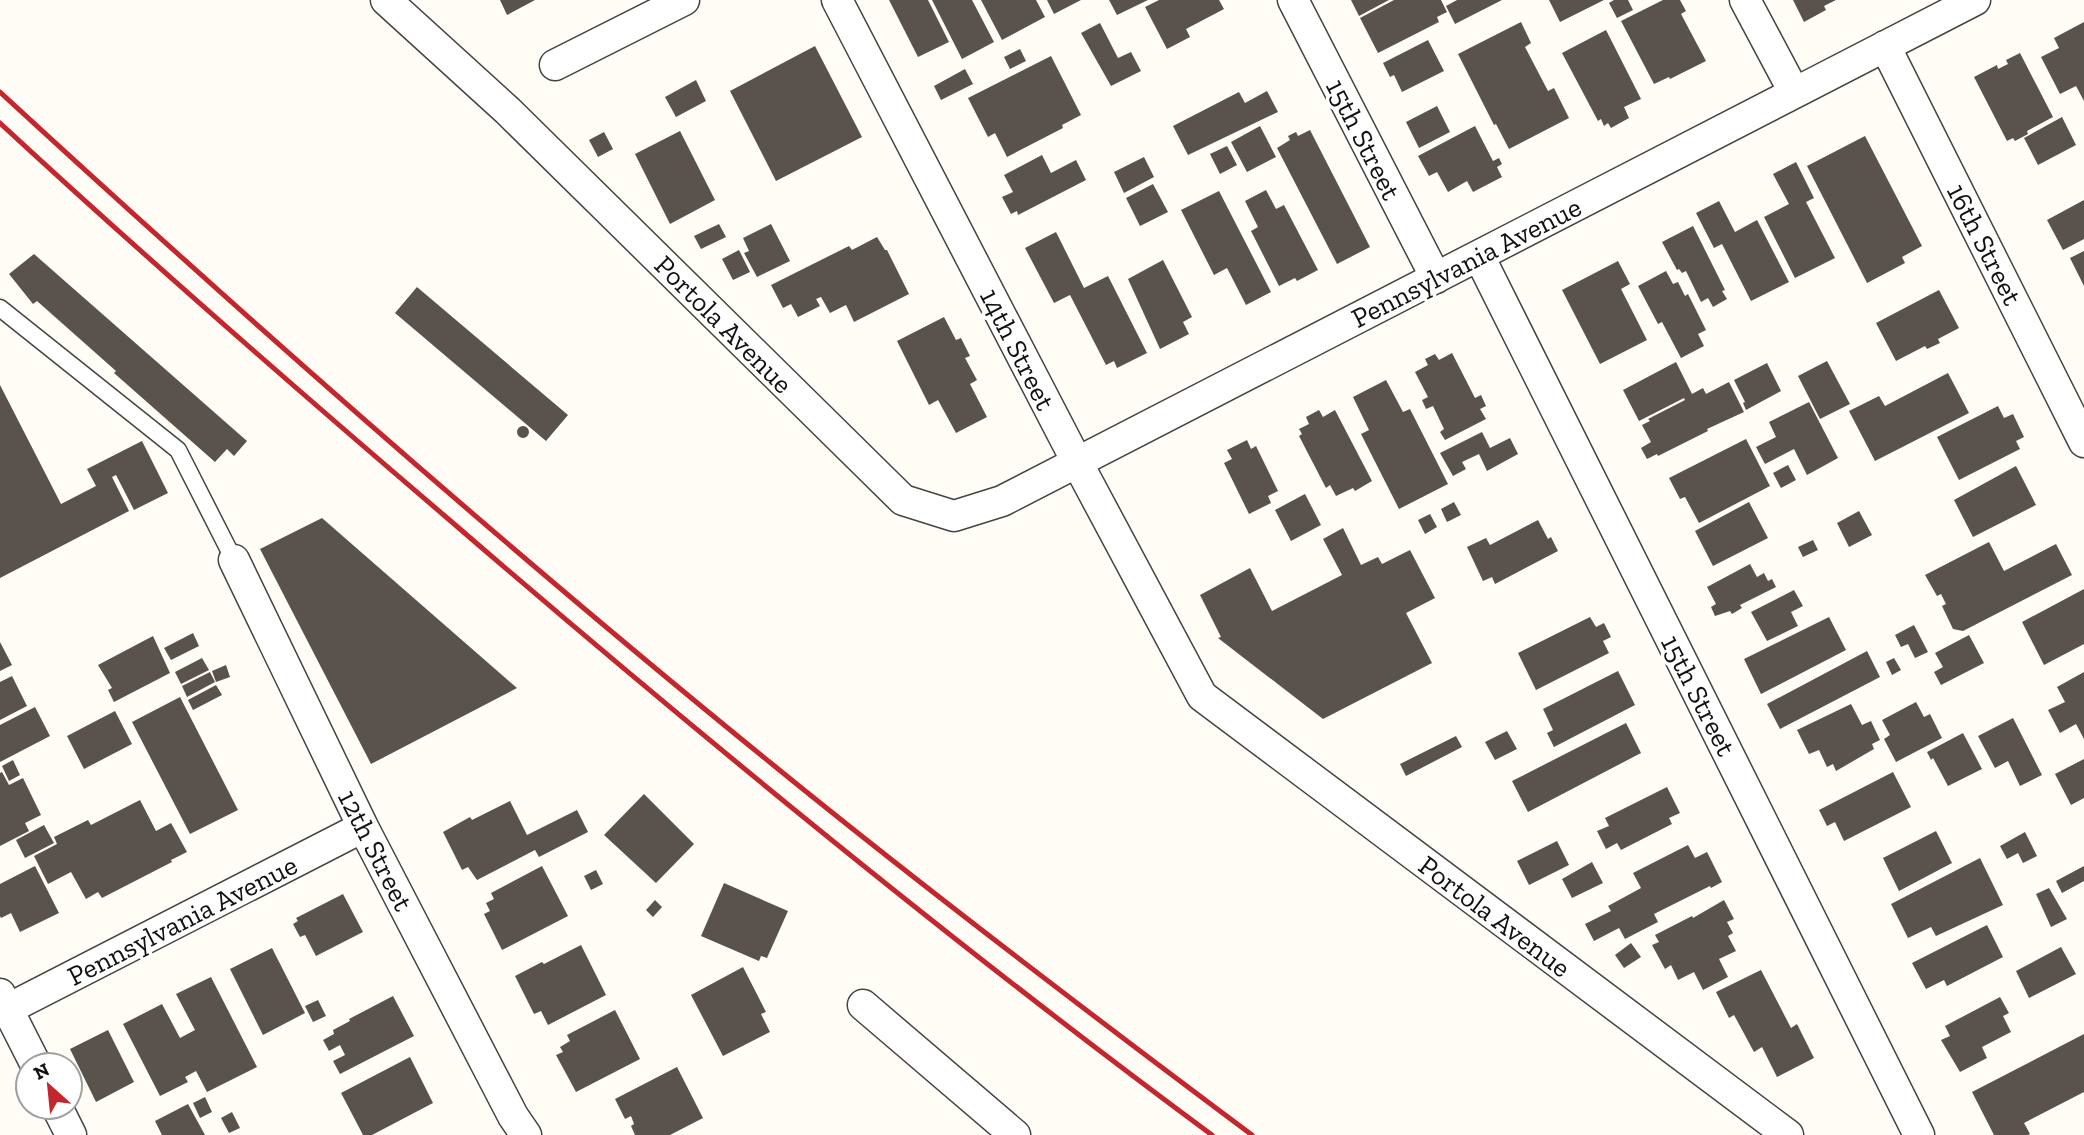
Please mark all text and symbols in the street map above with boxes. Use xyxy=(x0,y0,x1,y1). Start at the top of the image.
street label: 15th Street xyxy=(1319,73,1408,206)
street label: 16th Street xyxy=(1940,178,2029,311)
street label: Pennsylvania Avenue xyxy=(1346,190,1587,335)
street label: Portola Avenue xyxy=(648,249,799,400)
street label: 14th Street xyxy=(973,283,1062,416)
street label: 15th Street xyxy=(1654,629,1743,762)
street label: 12th Street xyxy=(331,784,420,917)
street label: Pennsylvania Avenue xyxy=(62,848,303,993)
street label: Portola Avenue xyxy=(1412,849,1577,984)
north arrow xyxy=(14,1051,84,1121)
text: N xyxy=(30,1058,53,1085)

